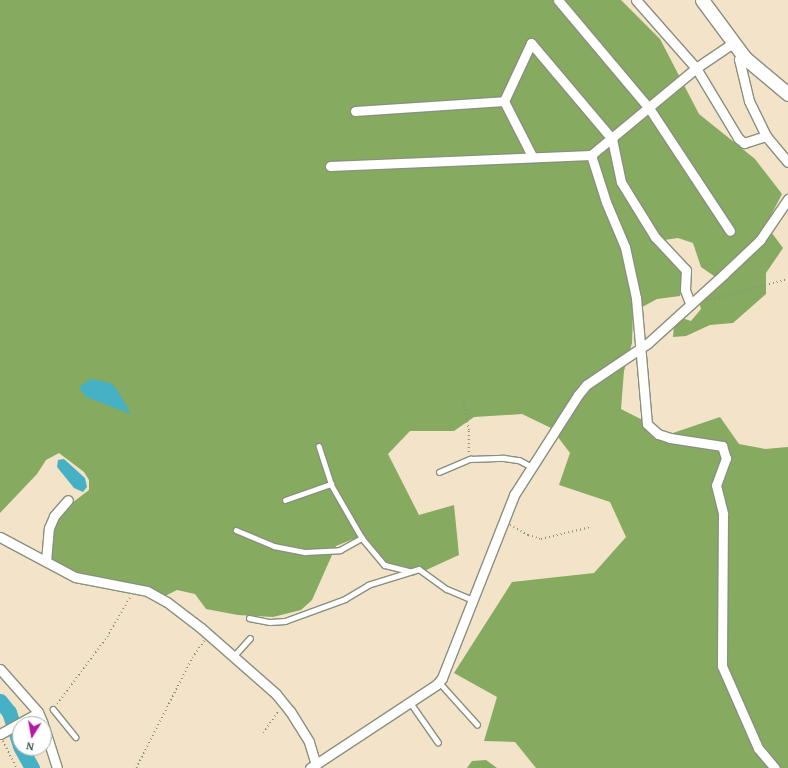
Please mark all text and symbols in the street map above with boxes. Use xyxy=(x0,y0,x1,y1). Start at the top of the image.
north arrow xyxy=(12,716,52,756)
text: N xyxy=(25,738,35,755)

